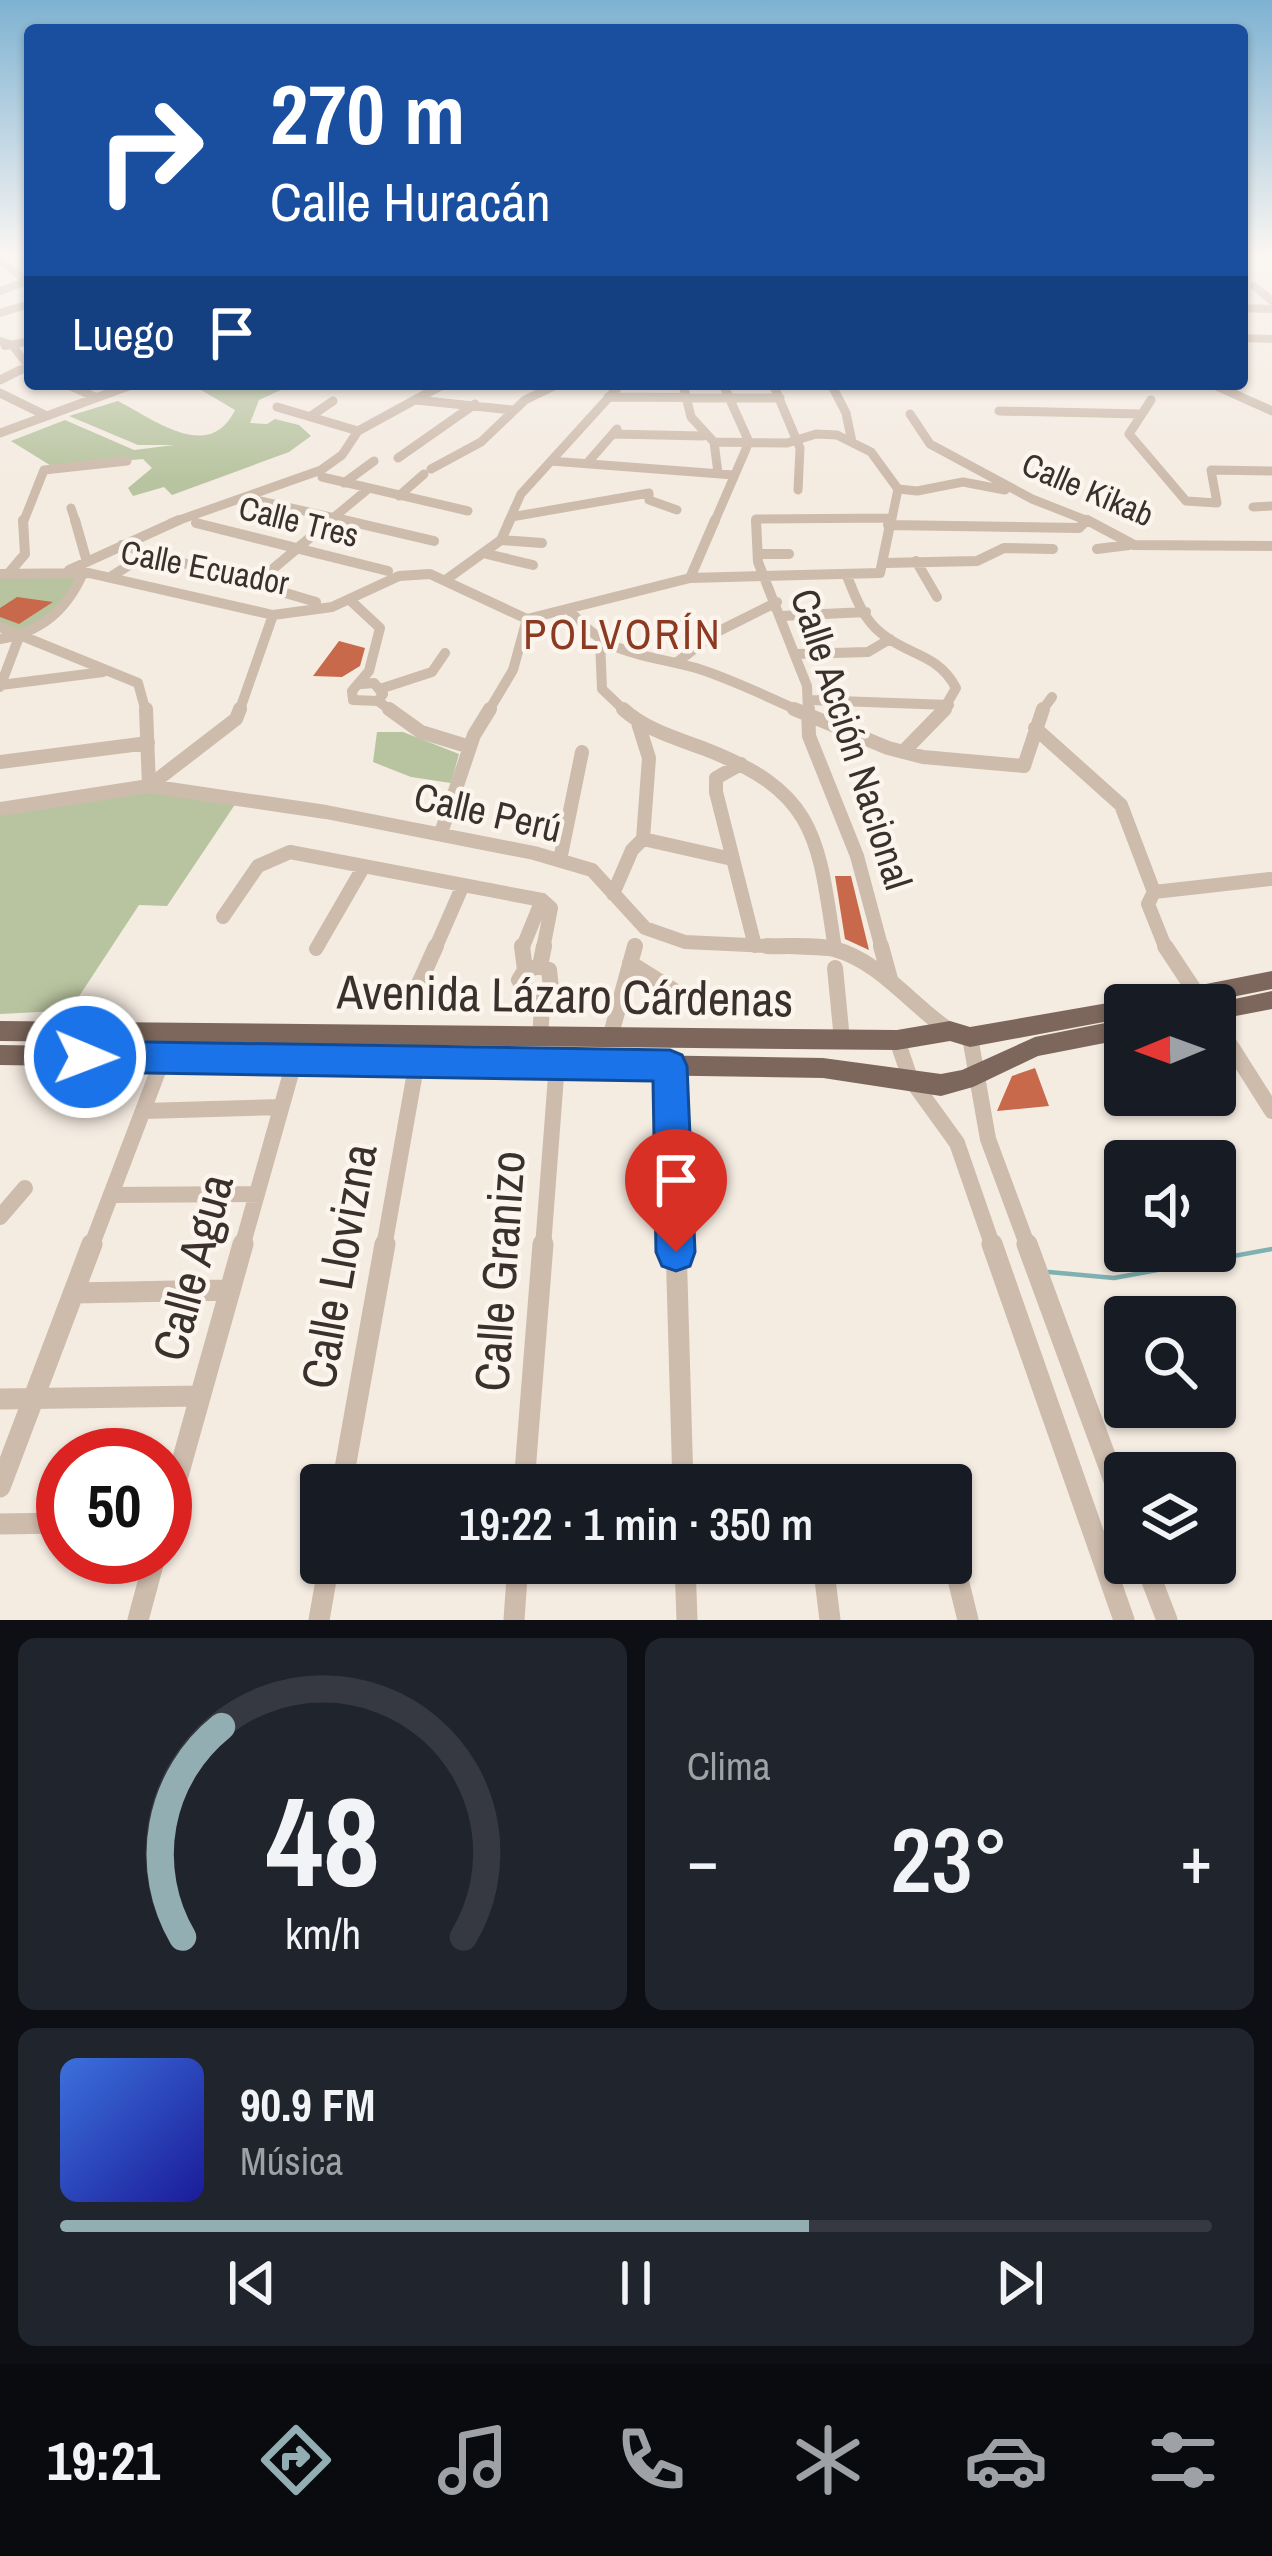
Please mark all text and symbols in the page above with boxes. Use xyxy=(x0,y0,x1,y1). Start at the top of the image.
text: 270 m xyxy=(270,57,465,170)
icon: right xyxy=(72,72,228,228)
text: Calle Huracán xyxy=(270,165,551,238)
icon: arrive xyxy=(199,300,265,366)
text: Luego xyxy=(72,303,175,364)
street label: Calle Kikab xyxy=(1016,442,1160,536)
street label: Calle Tres xyxy=(235,485,363,557)
street label: Calle Ecuador xyxy=(117,529,293,605)
street label: Calle Acción Nacional xyxy=(779,582,925,896)
district label: POLVORÍN xyxy=(523,606,723,662)
street label: Calle Perú xyxy=(409,770,567,854)
street label: Avenida Lázaro Cárdenas xyxy=(335,959,794,1031)
north arrow xyxy=(1104,984,1236,1116)
map controls xyxy=(1104,984,1236,1584)
position arrow xyxy=(22,994,148,1120)
pin xyxy=(625,1129,727,1252)
street label: Calle Llovizna xyxy=(285,1139,391,1393)
button: sound xyxy=(1104,1140,1236,1272)
icon: arrive xyxy=(643,1147,709,1213)
street label: Calle Granizo xyxy=(458,1149,540,1393)
street label: Calle Agua xyxy=(136,1167,248,1367)
button: search xyxy=(1104,1296,1236,1428)
speed limit sign: 50 xyxy=(36,1428,192,1584)
button: layers xyxy=(1104,1452,1236,1584)
text: 19:22 · 1 min · 350 m xyxy=(459,1493,813,1554)
text: Clima xyxy=(687,1740,771,1792)
text: 48 xyxy=(266,1757,379,1925)
text: 23° xyxy=(890,1799,1009,1920)
text: − xyxy=(687,1815,719,1904)
text: + xyxy=(1180,1815,1212,1904)
text: km/h xyxy=(284,1905,361,1962)
text: 90.9 FM xyxy=(240,2074,375,2135)
text: Música xyxy=(240,2135,343,2187)
icon: previous xyxy=(219,2250,285,2316)
icon: pause xyxy=(603,2250,669,2316)
icon: next xyxy=(987,2250,1053,2316)
icon: directions xyxy=(254,2418,338,2502)
icon: music xyxy=(431,2418,515,2502)
icon: phone xyxy=(609,2418,693,2502)
icon: climate xyxy=(786,2418,870,2502)
icon: car xyxy=(964,2418,1048,2502)
icon: filters xyxy=(1141,2418,1225,2502)
text: 19:21 xyxy=(47,2424,160,2497)

